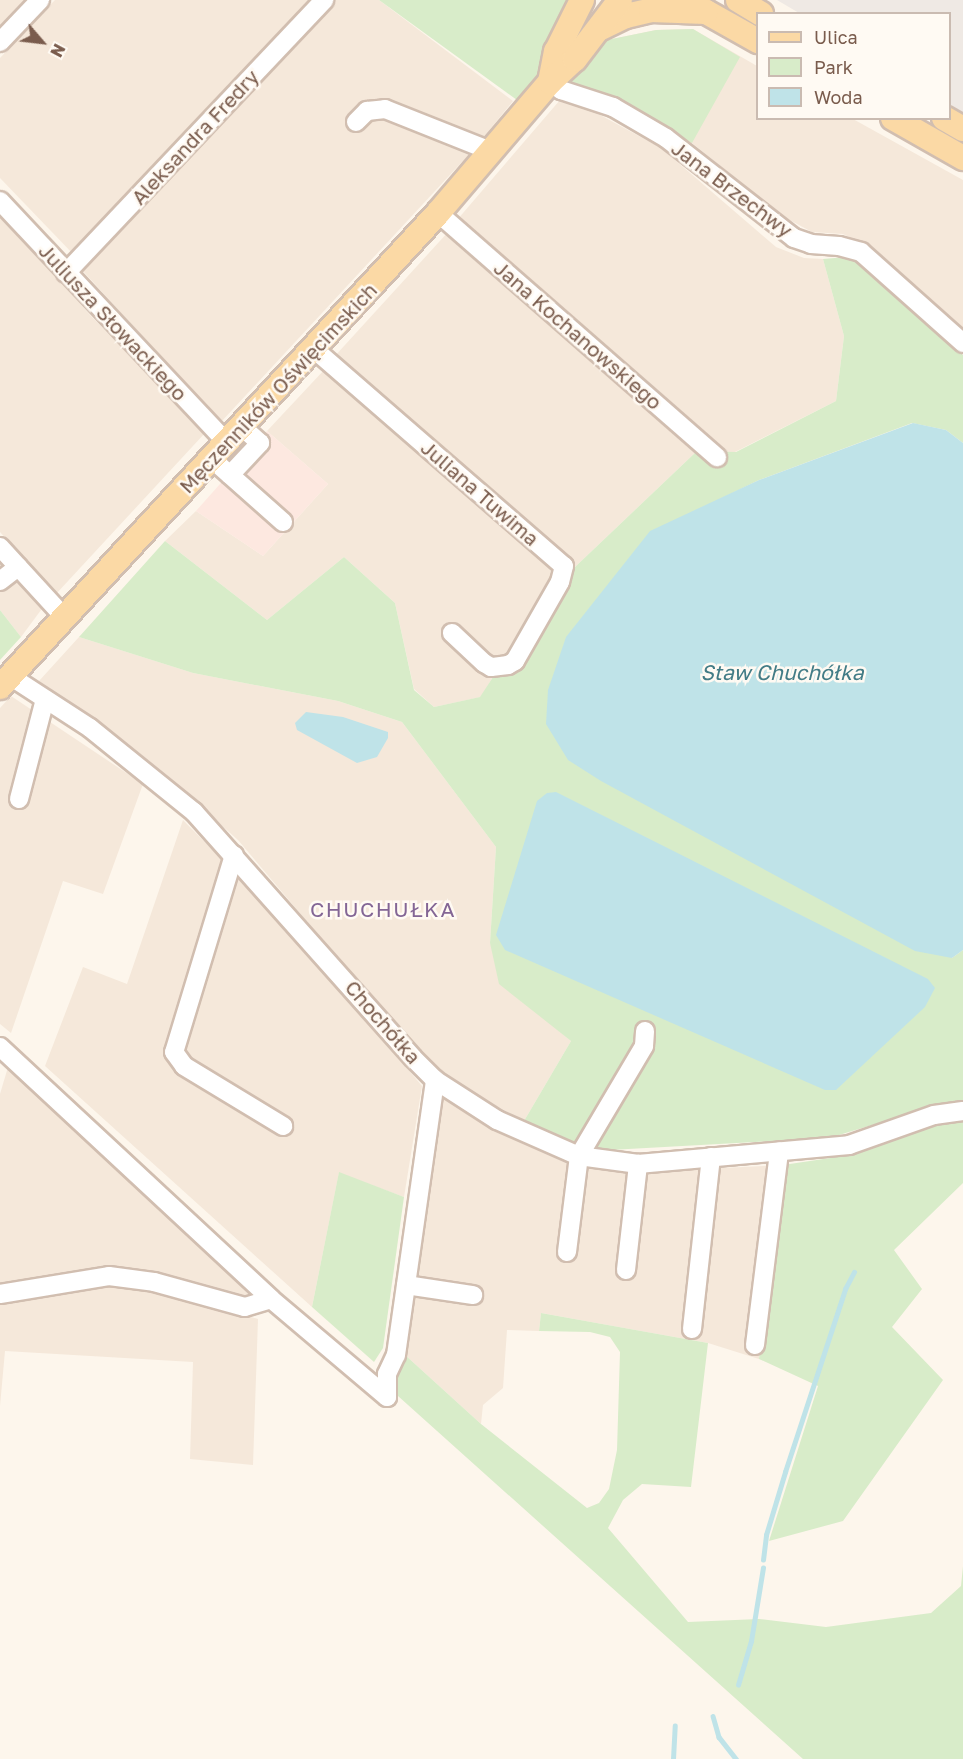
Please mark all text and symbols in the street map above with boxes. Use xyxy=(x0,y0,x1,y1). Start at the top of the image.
north arrow xyxy=(12,12,72,72)
legend xyxy=(756,12,951,120)
text: Ulica xyxy=(814,26,858,48)
text: N xyxy=(46,40,70,61)
text: Park xyxy=(814,56,853,78)
street label: Aleksandra Fredry xyxy=(126,65,264,209)
text: Woda xyxy=(814,86,863,108)
street label: Jana Brzechwy xyxy=(667,136,797,242)
street label: Juliusza Słowackiego xyxy=(34,239,192,405)
street label: Jana Kochanowskiego xyxy=(489,256,667,414)
street label: Męczenników Oświęcimskich xyxy=(174,278,382,498)
street label: Juliana Tuwima xyxy=(416,435,544,551)
water label: Staw Chuchółka xyxy=(700,659,864,685)
district label: CHUCHUŁKA xyxy=(310,896,456,922)
street label: Chochółka xyxy=(340,975,426,1069)

